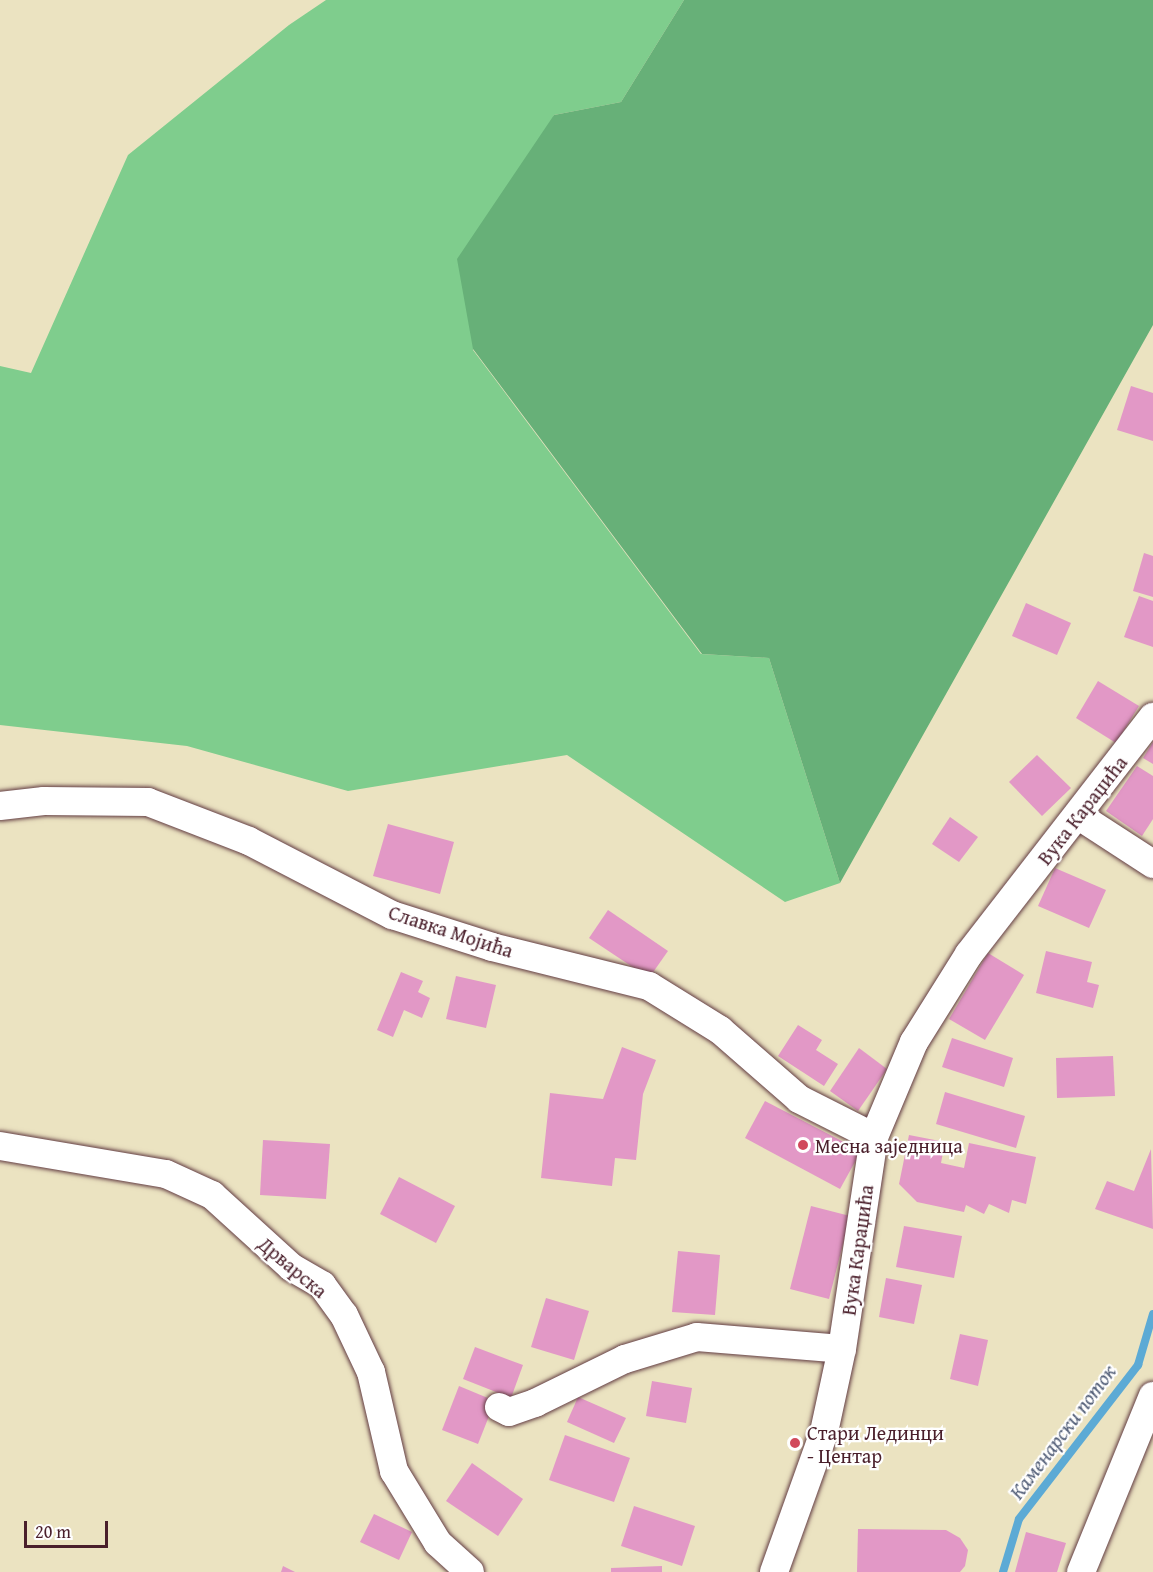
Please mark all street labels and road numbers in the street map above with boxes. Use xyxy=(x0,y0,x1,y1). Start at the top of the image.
street label: Вука Караџића xyxy=(1032,751,1132,869)
street label: Славка Мојића xyxy=(386,900,516,962)
street label: Вука Караџића xyxy=(836,1183,878,1317)
street label: Дрварска xyxy=(254,1231,332,1303)

